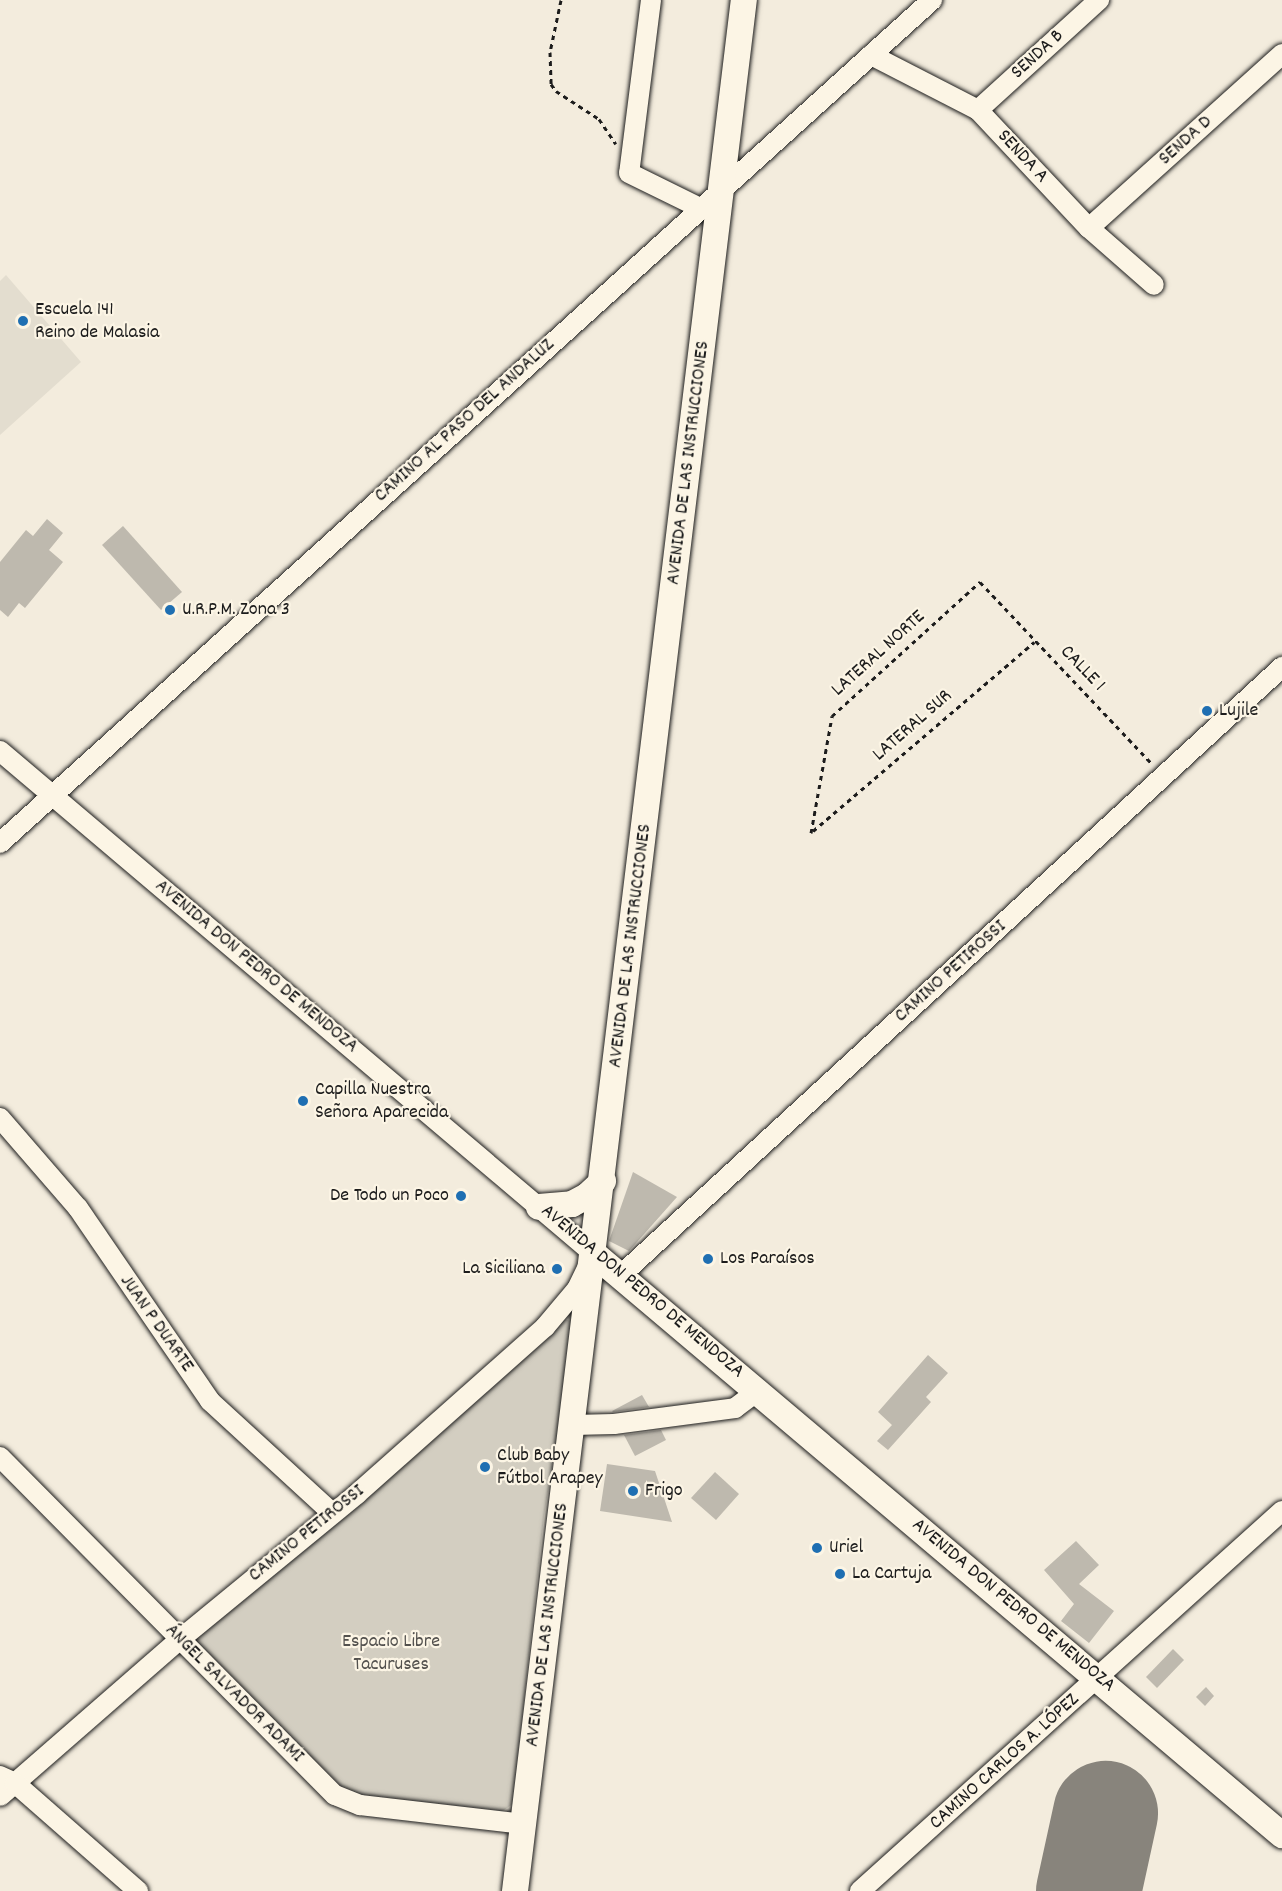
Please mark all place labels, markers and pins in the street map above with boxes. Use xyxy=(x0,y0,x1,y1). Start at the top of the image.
place label: Escuela 141 Reino de Malasia xyxy=(35,298,159,345)
marker: Escuela 141 Reino de Malasia xyxy=(16,314,30,328)
place label: U.R.P.M. Zona 3 xyxy=(182,598,290,622)
marker: U.R.P.M. Zona 3 xyxy=(163,603,177,617)
place label: Lujile xyxy=(1219,699,1258,723)
marker: Lujile xyxy=(1200,704,1214,718)
place label: Capilla Nuestra Señora Aparecida xyxy=(315,1078,448,1125)
marker: Capilla Nuestra Señora Aparecida xyxy=(296,1094,310,1108)
place label: De Todo un Poco xyxy=(330,1184,449,1208)
marker: De Todo un Poco xyxy=(454,1189,468,1203)
place label: Los Paraísos xyxy=(720,1247,815,1271)
marker: Los Paraísos xyxy=(701,1252,715,1266)
place label: La Siciliana xyxy=(462,1257,545,1281)
marker: La Siciliana xyxy=(550,1262,564,1276)
place label: Club Baby Fútbol Arapey xyxy=(497,1444,603,1491)
marker: Club Baby Fútbol Arapey xyxy=(478,1460,492,1474)
place label: Frigo xyxy=(645,1479,683,1503)
marker: Frigo xyxy=(626,1484,640,1498)
place label: Uriel xyxy=(829,1536,863,1560)
marker: Uriel xyxy=(810,1541,824,1555)
place label: La Cartuja xyxy=(852,1562,931,1586)
marker: La Cartuja xyxy=(833,1567,847,1581)

